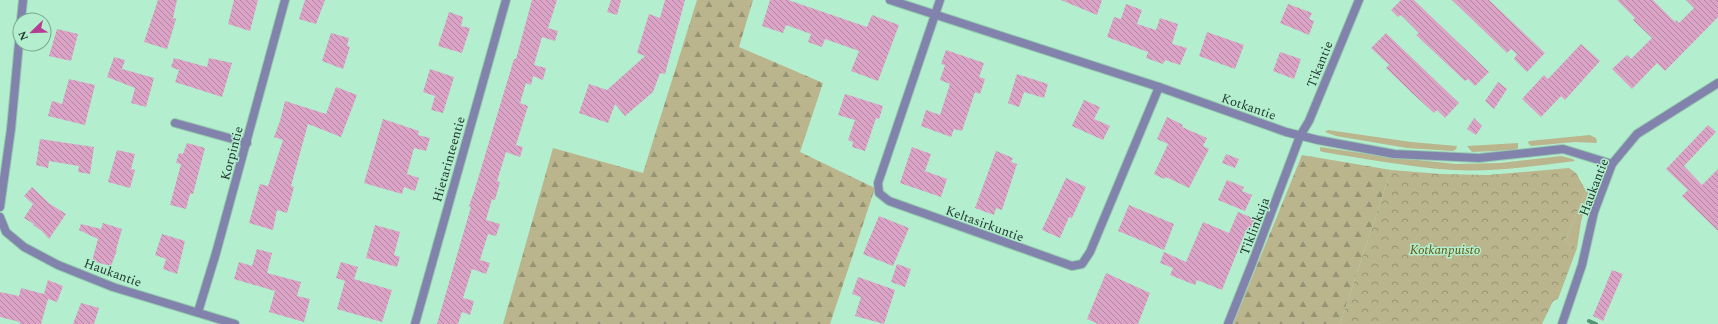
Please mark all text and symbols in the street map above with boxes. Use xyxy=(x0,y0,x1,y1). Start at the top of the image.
north arrow xyxy=(12,12,52,52)
text: N xyxy=(14,28,33,43)
street label: Tikantie xyxy=(1302,38,1338,91)
street label: Kotkantie xyxy=(1219,88,1279,126)
street label: Hietarinteentie xyxy=(427,114,471,205)
street label: Korpintie xyxy=(215,124,249,183)
street label: Haukantie xyxy=(1574,156,1614,219)
street label: Tiklinkuja xyxy=(1235,194,1275,258)
street label: Keltasirkuntie xyxy=(943,201,1027,247)
park label: Kotkanpuisto xyxy=(1410,240,1480,260)
street label: Haukantie xyxy=(81,253,144,293)

